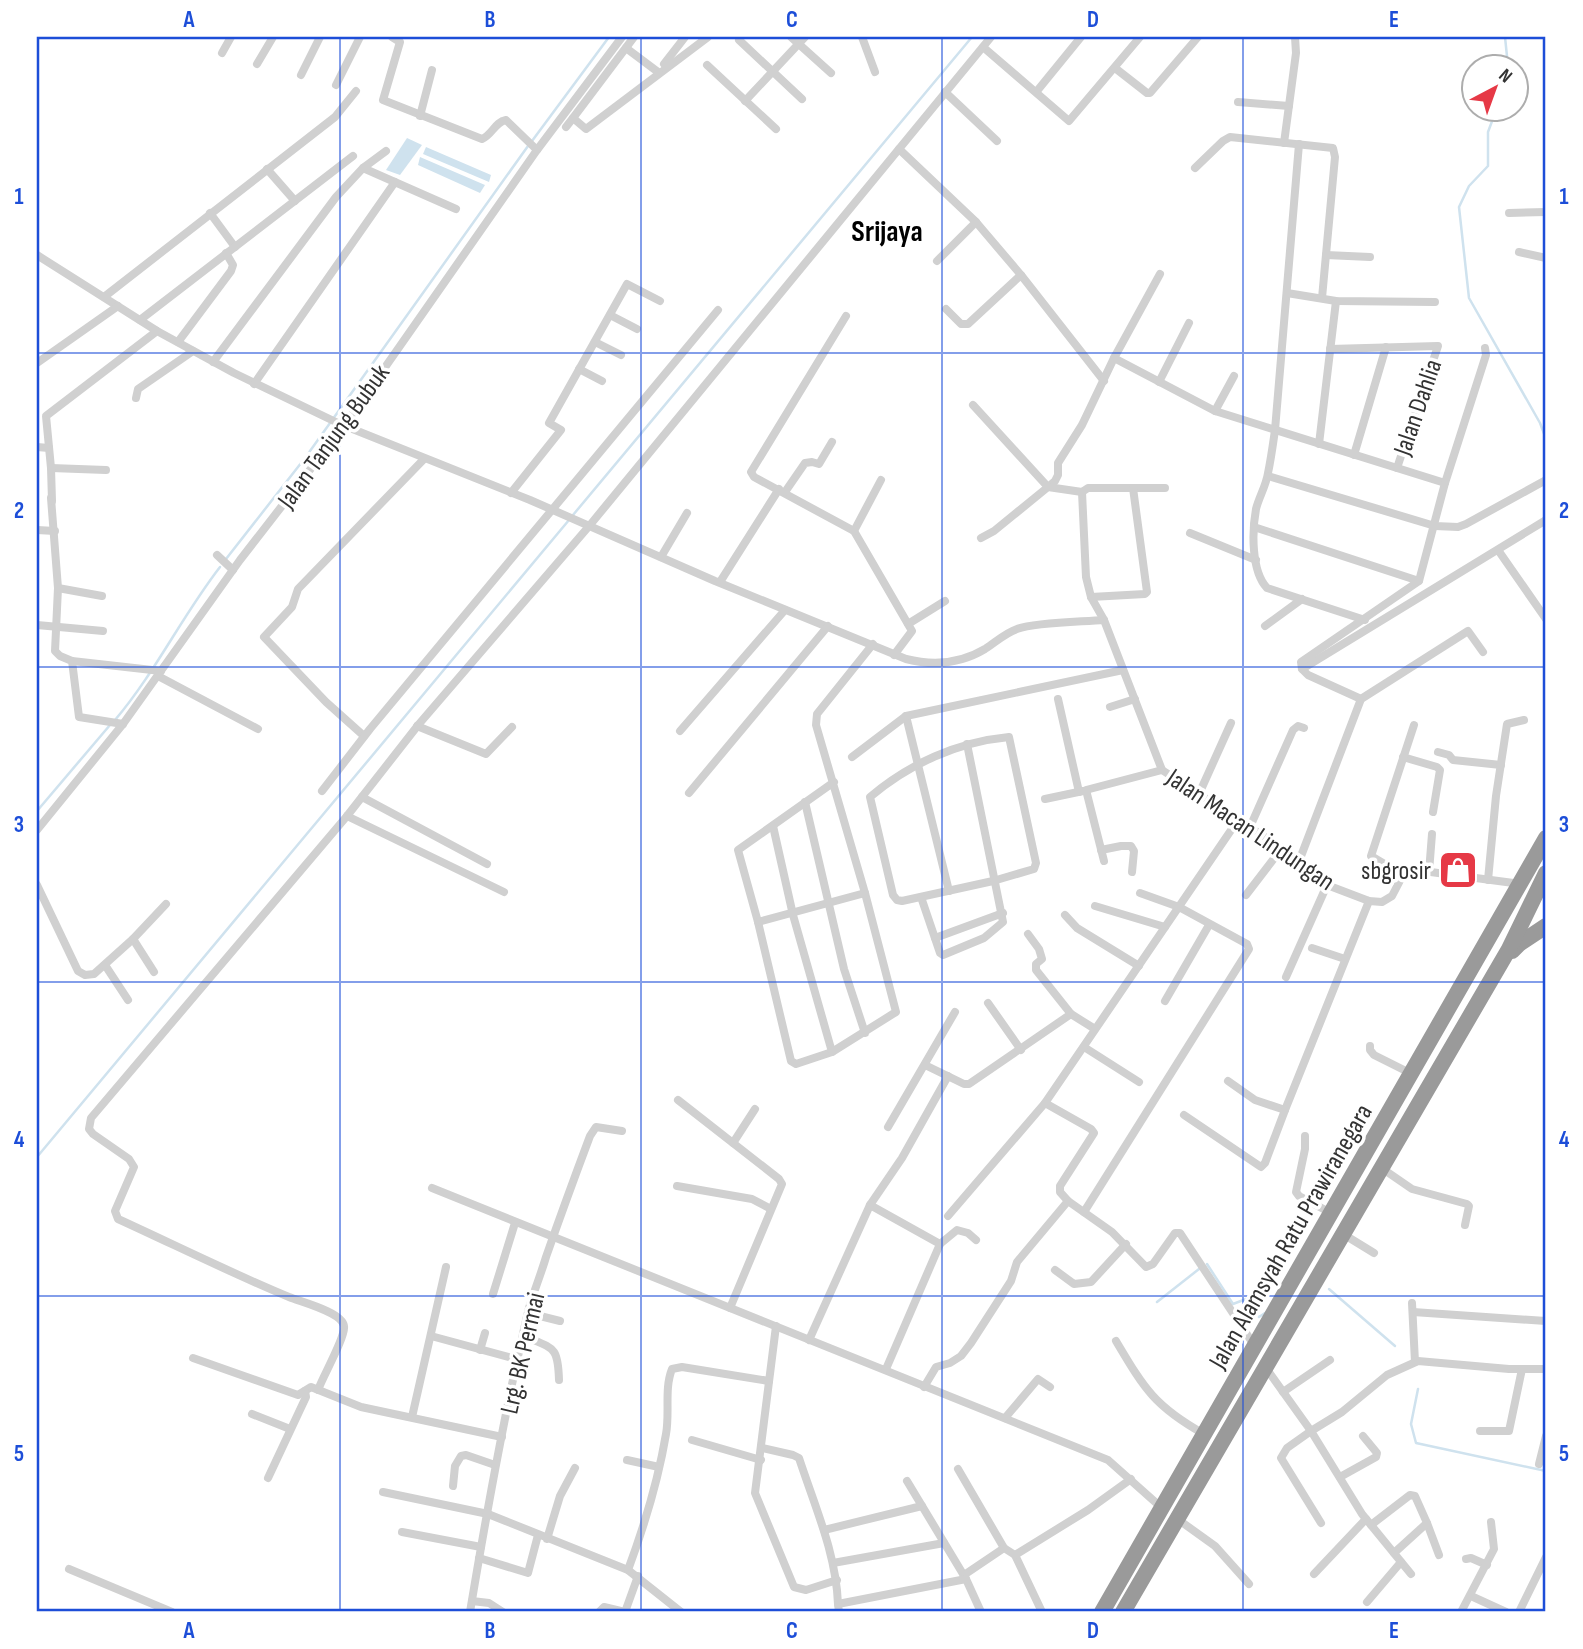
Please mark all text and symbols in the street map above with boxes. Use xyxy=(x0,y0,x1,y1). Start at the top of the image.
text: A xyxy=(183,6,196,34)
text: B xyxy=(485,6,496,34)
text: C xyxy=(786,6,798,34)
text: D xyxy=(1087,6,1099,34)
text: E xyxy=(1389,6,1399,34)
north arrow xyxy=(1460,52,1530,122)
text: N xyxy=(1494,64,1517,88)
text: 1 xyxy=(14,183,24,211)
text: 1 xyxy=(1559,183,1569,211)
district label: Srijaya xyxy=(851,214,923,250)
street label: Jalan Dahlia xyxy=(1387,355,1449,460)
street label: Jalan Tanjung Bubuk xyxy=(271,359,397,516)
text: 2 xyxy=(14,497,24,525)
text: 2 xyxy=(1559,497,1569,525)
street label: Jalan Macan Lindungan xyxy=(1159,762,1340,898)
text: 3 xyxy=(14,811,24,839)
text: 3 xyxy=(1559,811,1569,839)
shop icon: sbgrosir xyxy=(1437,849,1479,891)
place label: sbgrosir xyxy=(1361,856,1432,887)
street label: Jalan Alamsyah Ratu Prawiranegara xyxy=(1202,1099,1380,1375)
text: 4 xyxy=(14,1126,25,1154)
text: 4 xyxy=(1559,1126,1570,1154)
street label: Lrg. BK Permai xyxy=(494,1290,552,1417)
text: 5 xyxy=(14,1440,24,1468)
text: 5 xyxy=(1559,1440,1569,1468)
text: A xyxy=(183,1617,196,1645)
text: B xyxy=(485,1617,496,1645)
text: C xyxy=(786,1617,798,1645)
text: D xyxy=(1087,1617,1099,1645)
text: E xyxy=(1389,1617,1399,1645)

